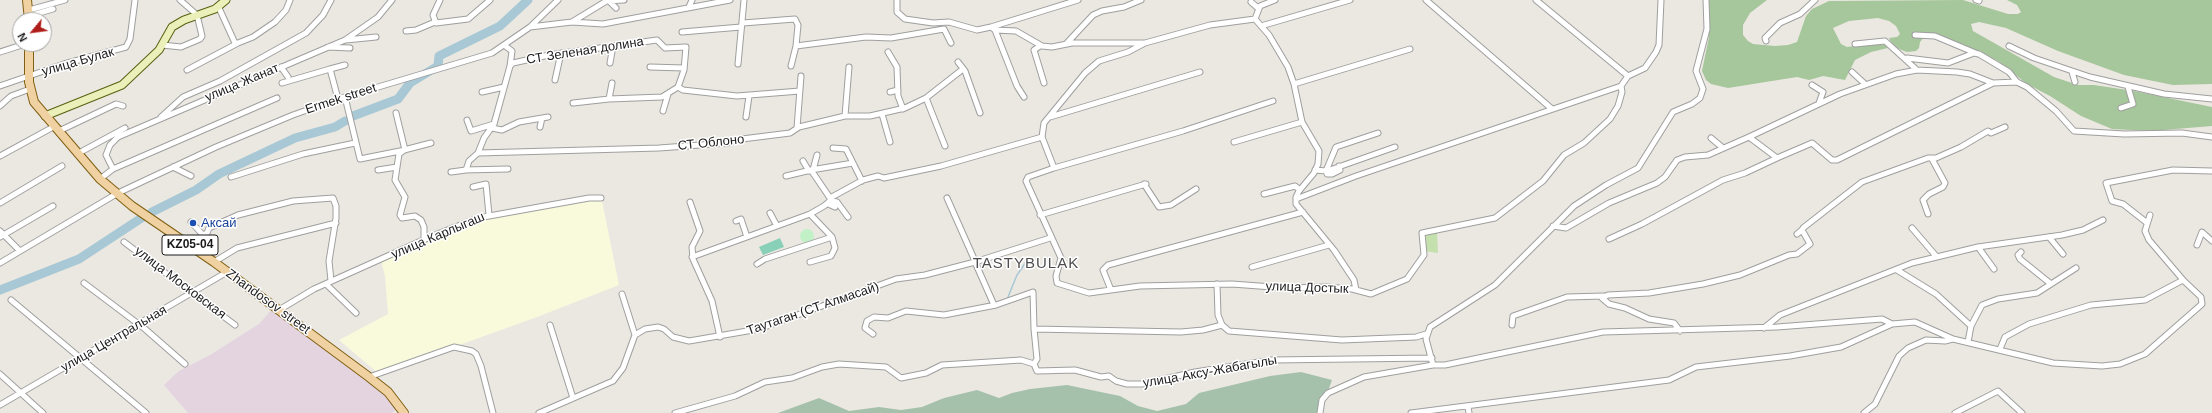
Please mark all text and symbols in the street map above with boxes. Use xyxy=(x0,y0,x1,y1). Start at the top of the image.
north arrow xyxy=(12,12,52,52)
text: N xyxy=(15,31,30,44)
street label: СТ Зеленая долина xyxy=(525,34,645,68)
street label: улица Булак xyxy=(40,44,116,80)
street label: улица Жанат xyxy=(203,60,281,106)
street label: Ermek street xyxy=(304,80,378,118)
street label: СТ Облоно xyxy=(677,132,745,154)
street label: улица Карлыгаш xyxy=(389,209,487,263)
place label: Аксай xyxy=(201,215,236,231)
marker: Аксай xyxy=(188,218,198,228)
road number: KZ05-04 xyxy=(162,235,218,255)
street label: улица Московская xyxy=(131,243,229,323)
district label: TASTYBULAK xyxy=(973,255,1079,273)
street label: Zhandosov street xyxy=(223,266,313,338)
street label: Таутаган (СТ Алмасай) xyxy=(745,279,881,339)
street label: улица Достык xyxy=(1265,279,1349,297)
street label: улица Центральная xyxy=(58,302,170,376)
street label: улица Аксу-Жабагылы xyxy=(1142,353,1278,391)

